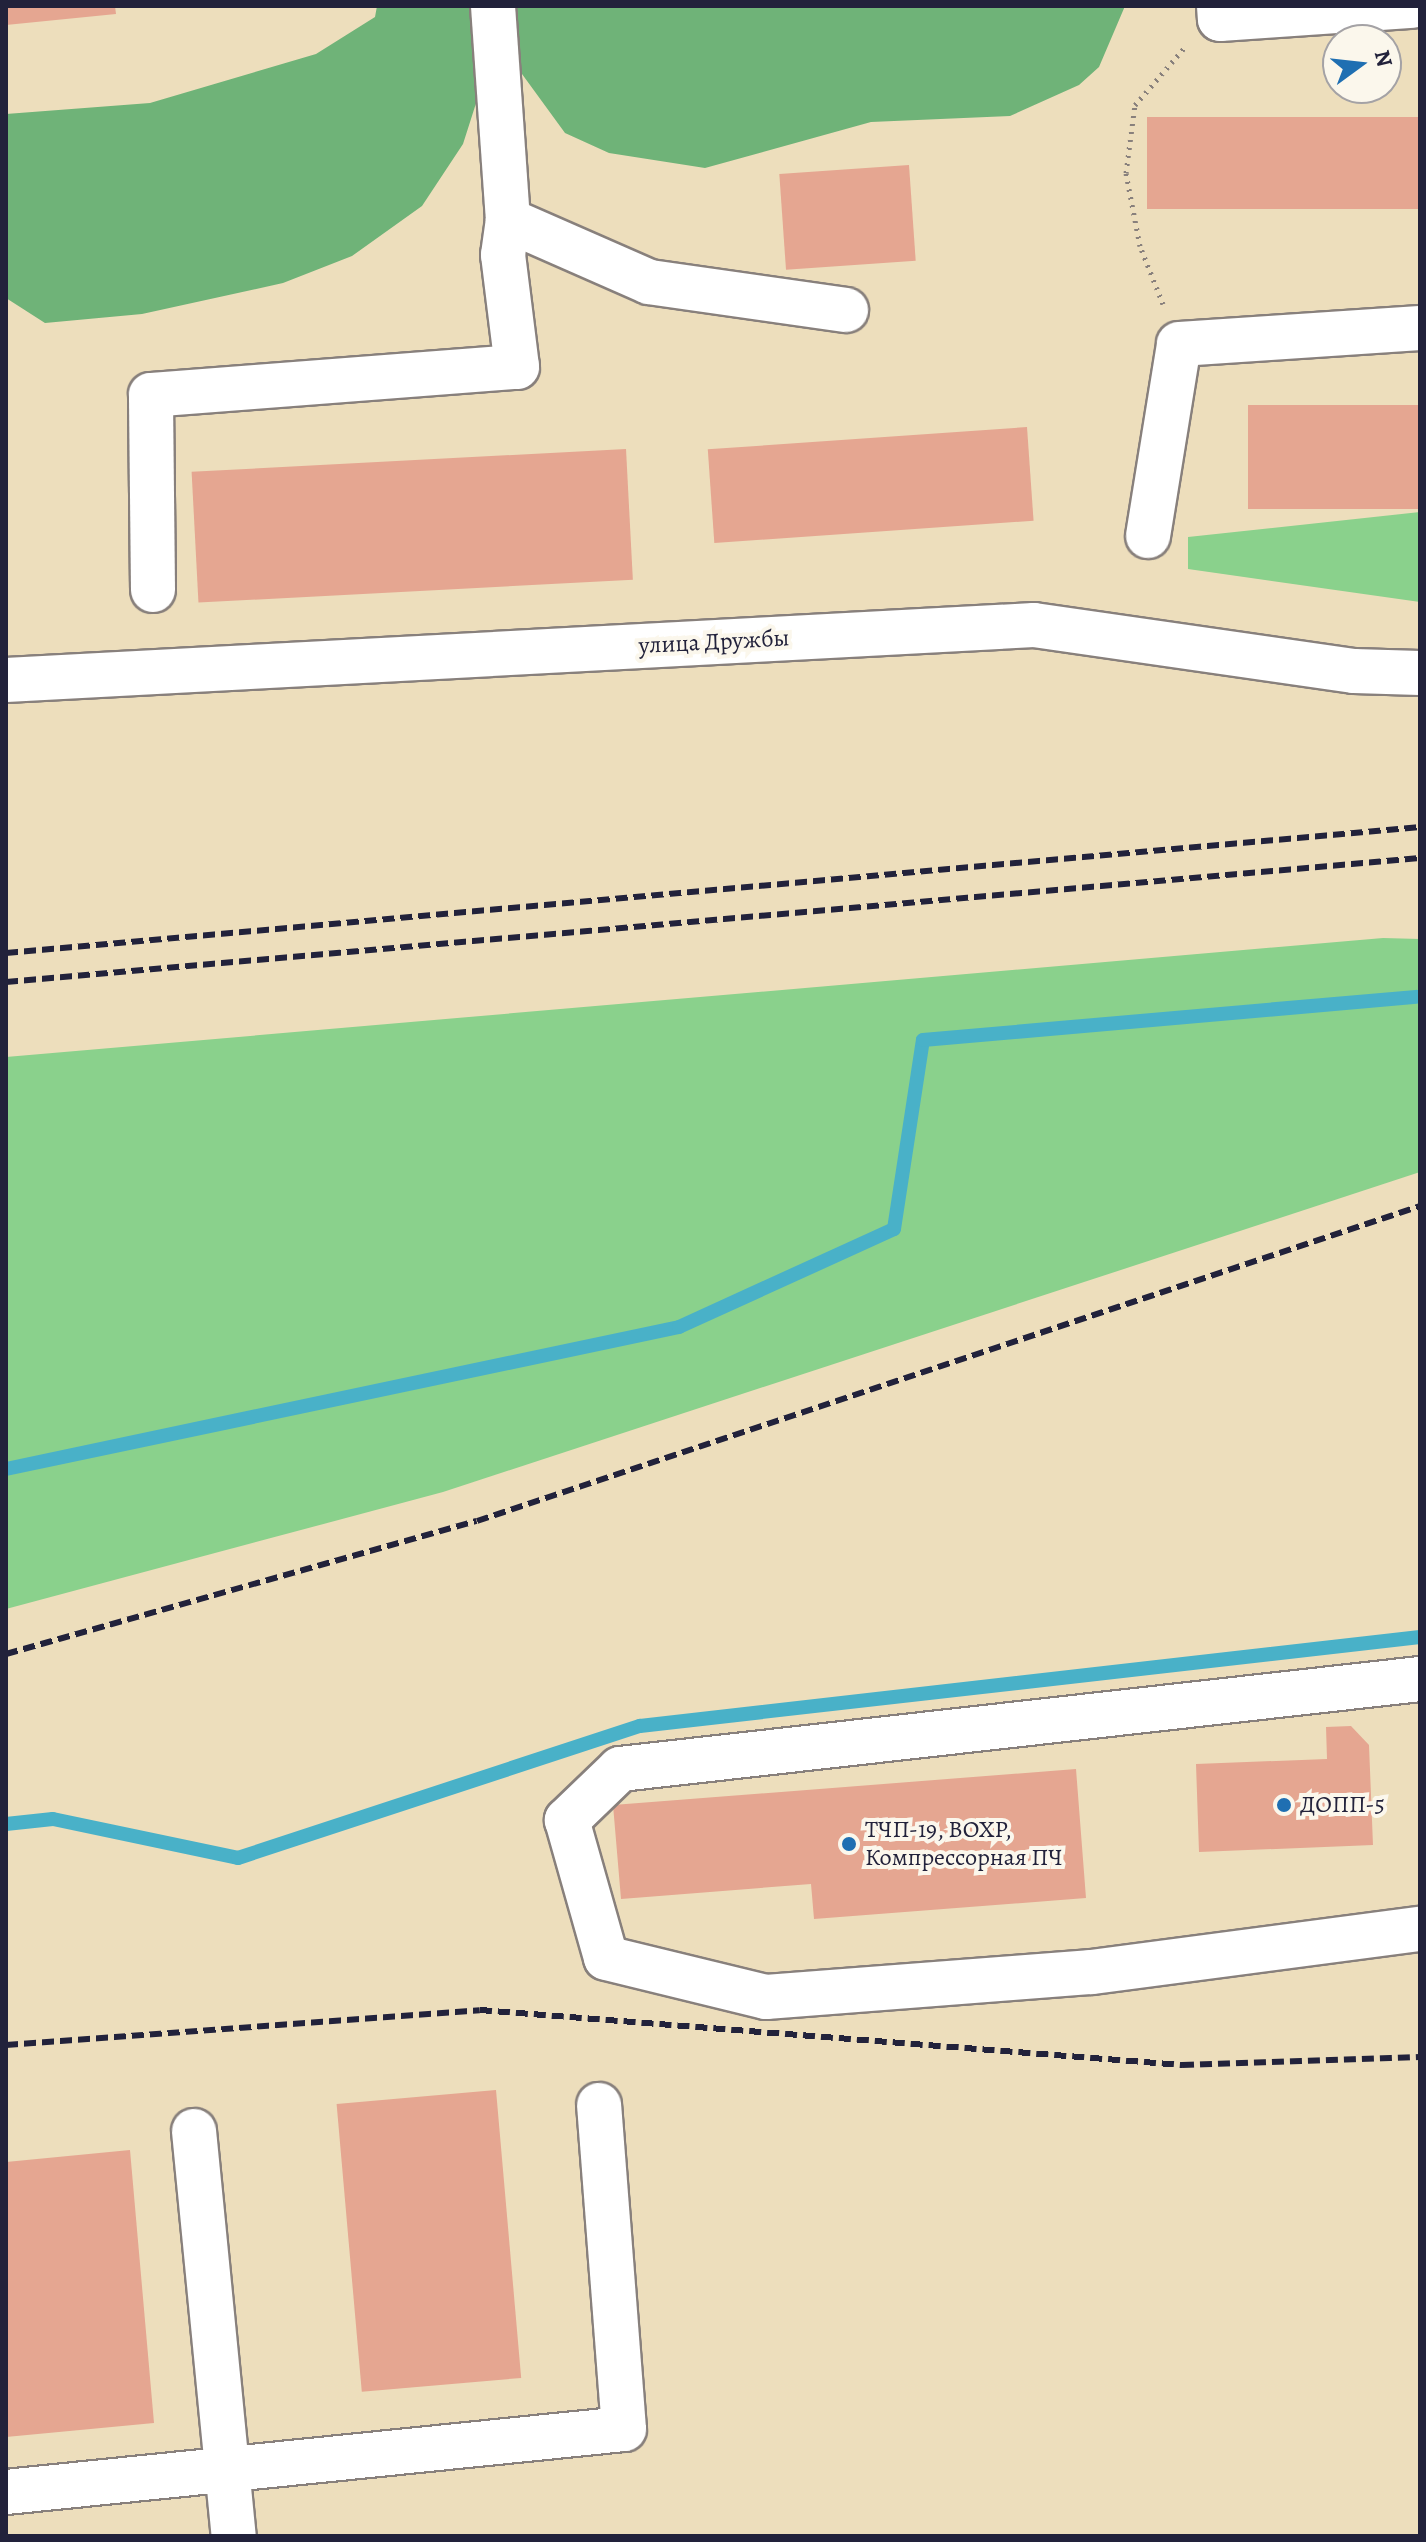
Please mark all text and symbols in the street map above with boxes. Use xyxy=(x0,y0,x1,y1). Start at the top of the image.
north arrow xyxy=(1322,24,1402,104)
text: N xyxy=(1367,47,1400,70)
street label: улица Дружбы xyxy=(638,624,790,660)
place label: ДОПП-5 xyxy=(1300,1791,1385,1819)
marker: ДОПП-5 xyxy=(1275,1796,1293,1814)
place label: ТЧП-19, ВОХР, Компрессорная ПЧ xyxy=(865,1816,1063,1872)
marker: ТЧП-19, ВОХР, Компрессорная ПЧ xyxy=(840,1835,858,1853)

